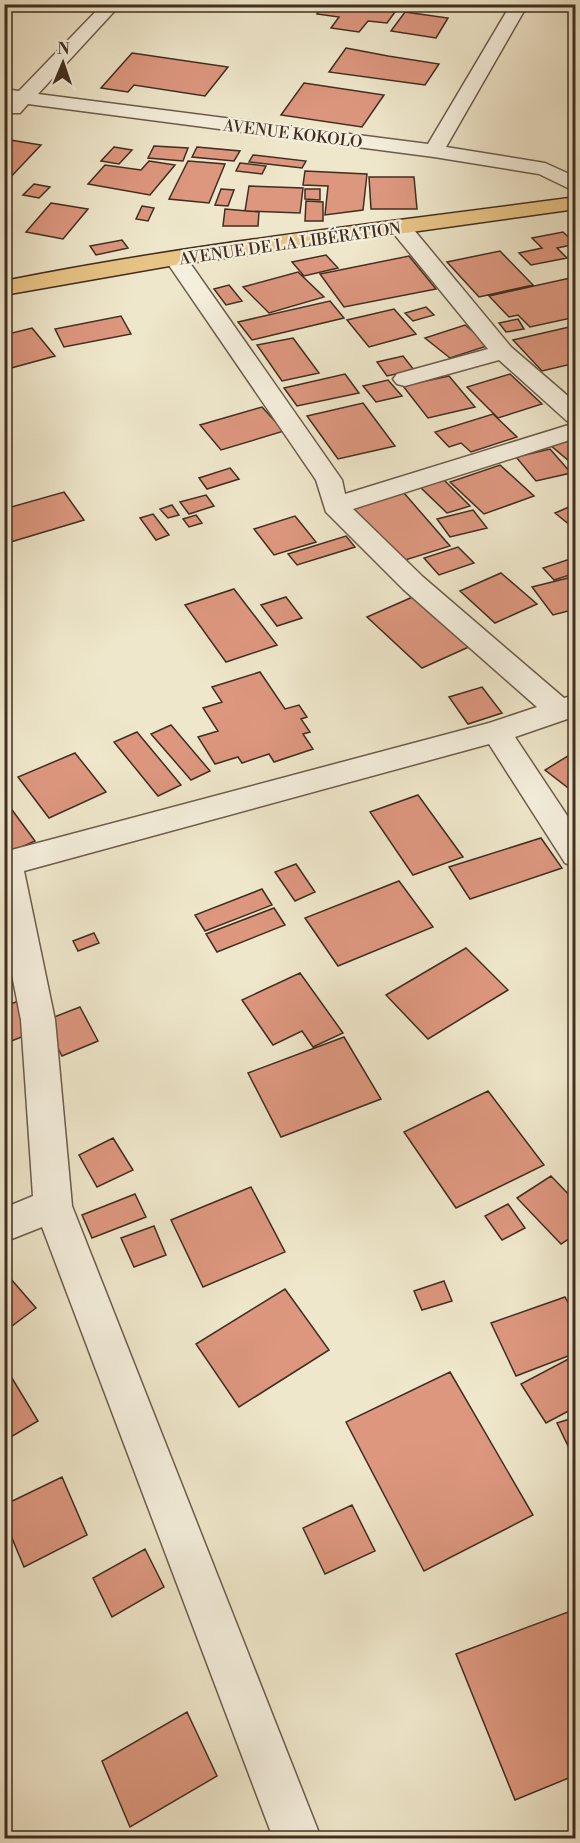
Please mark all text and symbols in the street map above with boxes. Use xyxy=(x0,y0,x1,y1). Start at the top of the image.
north arrow xyxy=(33,33,93,93)
text: N xyxy=(57,39,71,59)
street label: AVENUE KOKOLO xyxy=(221,115,364,152)
street label: AVENUE DE LA LIBÉRATION xyxy=(177,217,402,270)

